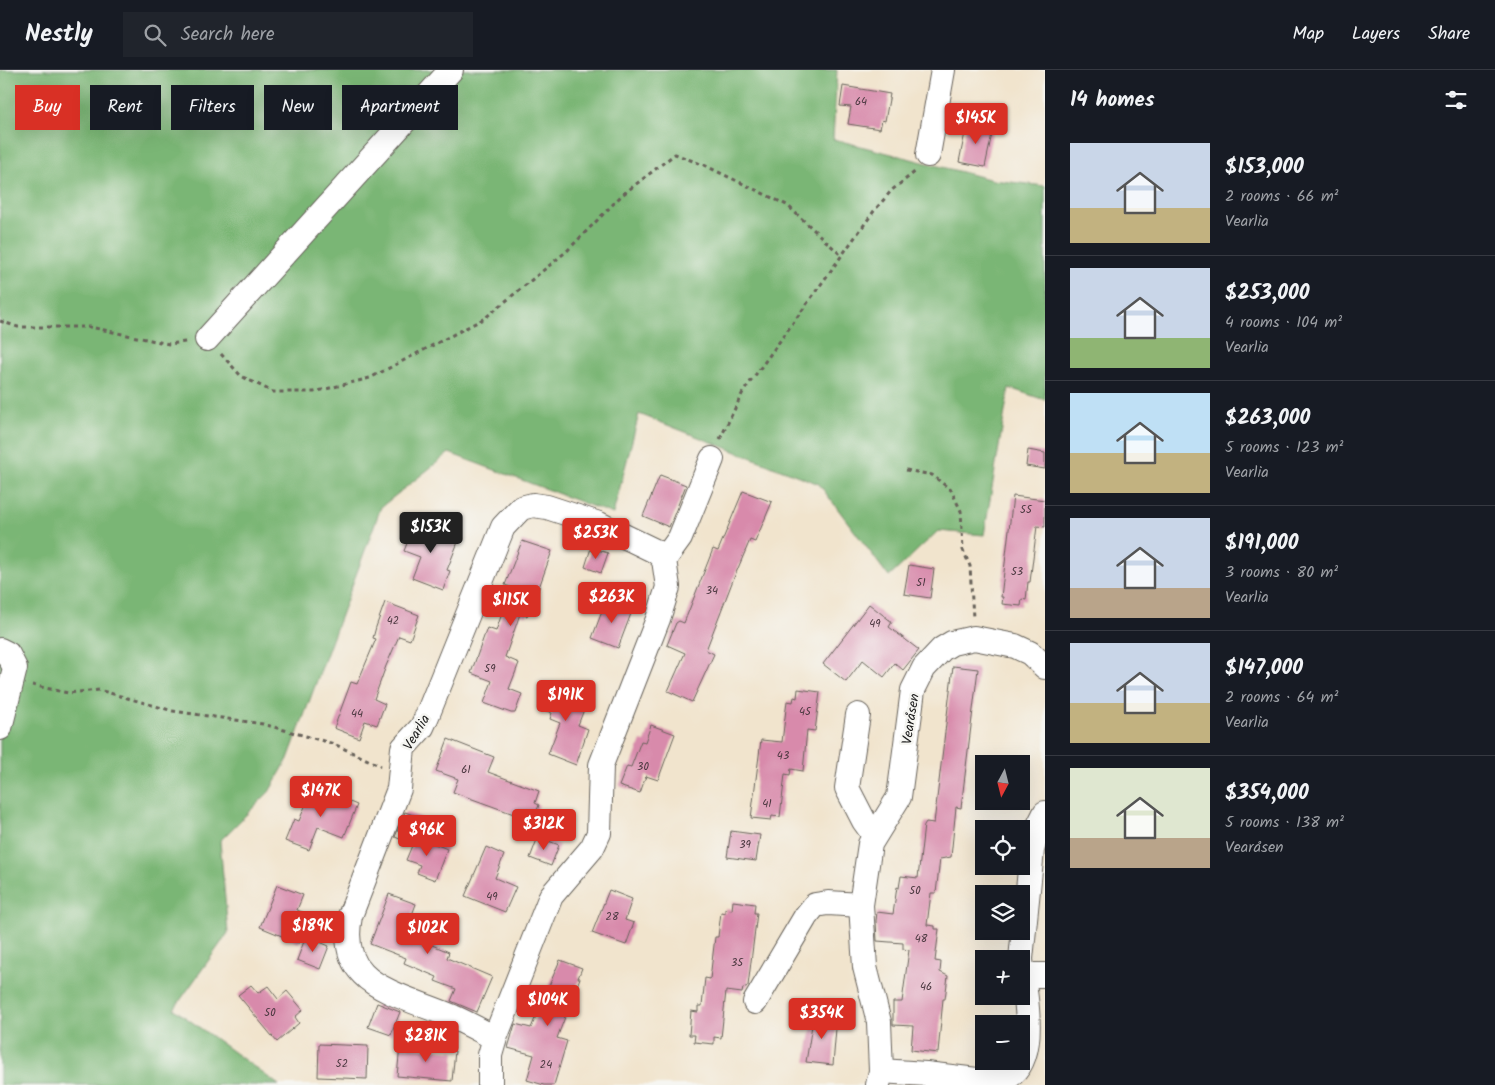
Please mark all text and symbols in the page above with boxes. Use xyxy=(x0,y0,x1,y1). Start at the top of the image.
search box xyxy=(123,12,473,57)
text: Nestly xyxy=(25,15,93,54)
text: Search here xyxy=(181,20,274,50)
text: Map xyxy=(1293,20,1324,49)
text: Layers xyxy=(1352,20,1400,49)
text: Share xyxy=(1428,20,1470,49)
icon: search xyxy=(141,21,169,49)
text: 14 homes xyxy=(1070,84,1155,117)
chip: Buy xyxy=(15,85,80,130)
chip: Rent xyxy=(90,85,161,130)
chip: Filters xyxy=(171,85,254,130)
chip: New xyxy=(264,85,332,130)
chip: Apartment xyxy=(342,85,458,130)
icon: filters xyxy=(1442,86,1470,114)
house number: 64 xyxy=(855,93,867,111)
pin: $145K xyxy=(941,102,1011,145)
text: $145K xyxy=(956,106,996,131)
text: $153,000 xyxy=(1225,151,1304,184)
icon: home xyxy=(1110,163,1170,223)
text: 2 rooms · 66 m² xyxy=(1225,184,1339,209)
text: Vearlia xyxy=(1225,209,1269,234)
text: $253,000 xyxy=(1225,277,1310,310)
icon: home xyxy=(1110,288,1170,348)
text: 4 rooms · 104 m² xyxy=(1225,310,1342,335)
text: Vearlia xyxy=(1225,335,1269,360)
text: $263,000 xyxy=(1225,402,1310,435)
icon: home xyxy=(1110,413,1170,473)
text: 5 rooms · 123 m² xyxy=(1225,435,1344,460)
text: Vearlia xyxy=(1225,460,1269,485)
house number: 55 xyxy=(1020,501,1033,519)
pin: $153K xyxy=(396,512,466,554)
text: $153K xyxy=(411,515,451,540)
pin: $253K xyxy=(561,518,631,560)
text: $253K xyxy=(573,521,619,546)
text: $191,000 xyxy=(1225,527,1299,560)
icon: home xyxy=(1110,538,1170,598)
text: 3 rooms · 80 m² xyxy=(1225,560,1338,585)
house number: 53 xyxy=(1011,563,1023,581)
house number: 51 xyxy=(916,574,926,592)
pin: $263K xyxy=(577,582,647,624)
house number: 34 xyxy=(706,582,718,600)
pin: $115K xyxy=(476,584,546,627)
text: $263K xyxy=(589,585,635,610)
text: Vearlia xyxy=(1225,585,1269,610)
text: $115K xyxy=(493,588,529,613)
house number: 42 xyxy=(387,612,399,630)
house number: 49 xyxy=(869,615,881,633)
text: $147,000 xyxy=(1225,652,1303,685)
house number: 59 xyxy=(484,660,496,678)
icon: home xyxy=(1110,663,1170,723)
pin: $191K xyxy=(531,680,601,722)
text: $191K xyxy=(548,683,584,708)
text: 2 rooms · 64 m² xyxy=(1225,685,1338,710)
street label: Vearåsen xyxy=(896,692,926,746)
house number: 45 xyxy=(799,703,812,721)
house number: 44 xyxy=(351,705,363,723)
street label: Vearlia xyxy=(398,710,436,755)
text: Vearlia xyxy=(1225,710,1269,735)
house number: 43 xyxy=(777,747,789,765)
north arrow xyxy=(975,755,1030,810)
map controls xyxy=(975,755,1030,1070)
house number: 30 xyxy=(637,758,649,776)
house number: 61 xyxy=(461,761,471,779)
pin: $147K xyxy=(286,776,356,818)
text: $354,000 xyxy=(1225,777,1309,810)
text: $147K xyxy=(301,779,341,804)
icon: home xyxy=(1110,788,1170,848)
house number: 41 xyxy=(762,795,772,813)
pin: $312K xyxy=(509,808,579,851)
text: 5 rooms · 138 m² xyxy=(1225,810,1344,835)
text: $312K xyxy=(523,812,565,837)
pin: $96K xyxy=(397,814,457,857)
text: $96K xyxy=(409,818,445,843)
button: locate xyxy=(975,820,1030,875)
text: Vearåsen xyxy=(1225,835,1284,860)
house number: 39 xyxy=(739,836,751,854)
house number: 50 xyxy=(909,882,921,900)
button: layers xyxy=(975,885,1030,940)
house number: 49 xyxy=(486,888,498,906)
house number: 28 xyxy=(605,908,619,926)
pin: $189K xyxy=(278,910,348,953)
pin: $102K xyxy=(393,912,463,955)
text: $189K xyxy=(292,914,334,939)
text: $102K xyxy=(407,916,449,941)
house number: 48 xyxy=(915,930,928,948)
button: + xyxy=(975,950,1030,1005)
house number: 35 xyxy=(731,954,744,972)
house number: 46 xyxy=(920,978,932,996)
pin: $104K xyxy=(513,984,583,1027)
text: $104K xyxy=(528,988,568,1013)
pin: $354K xyxy=(787,998,857,1040)
text: $354K xyxy=(800,1001,844,1026)
house number: 50 xyxy=(264,1004,276,1022)
button: − xyxy=(975,1015,1030,1070)
pin: $281K xyxy=(391,1020,461,1063)
text: $281K xyxy=(405,1024,447,1049)
house number: 52 xyxy=(336,1055,348,1073)
house number: 24 xyxy=(540,1056,552,1074)

